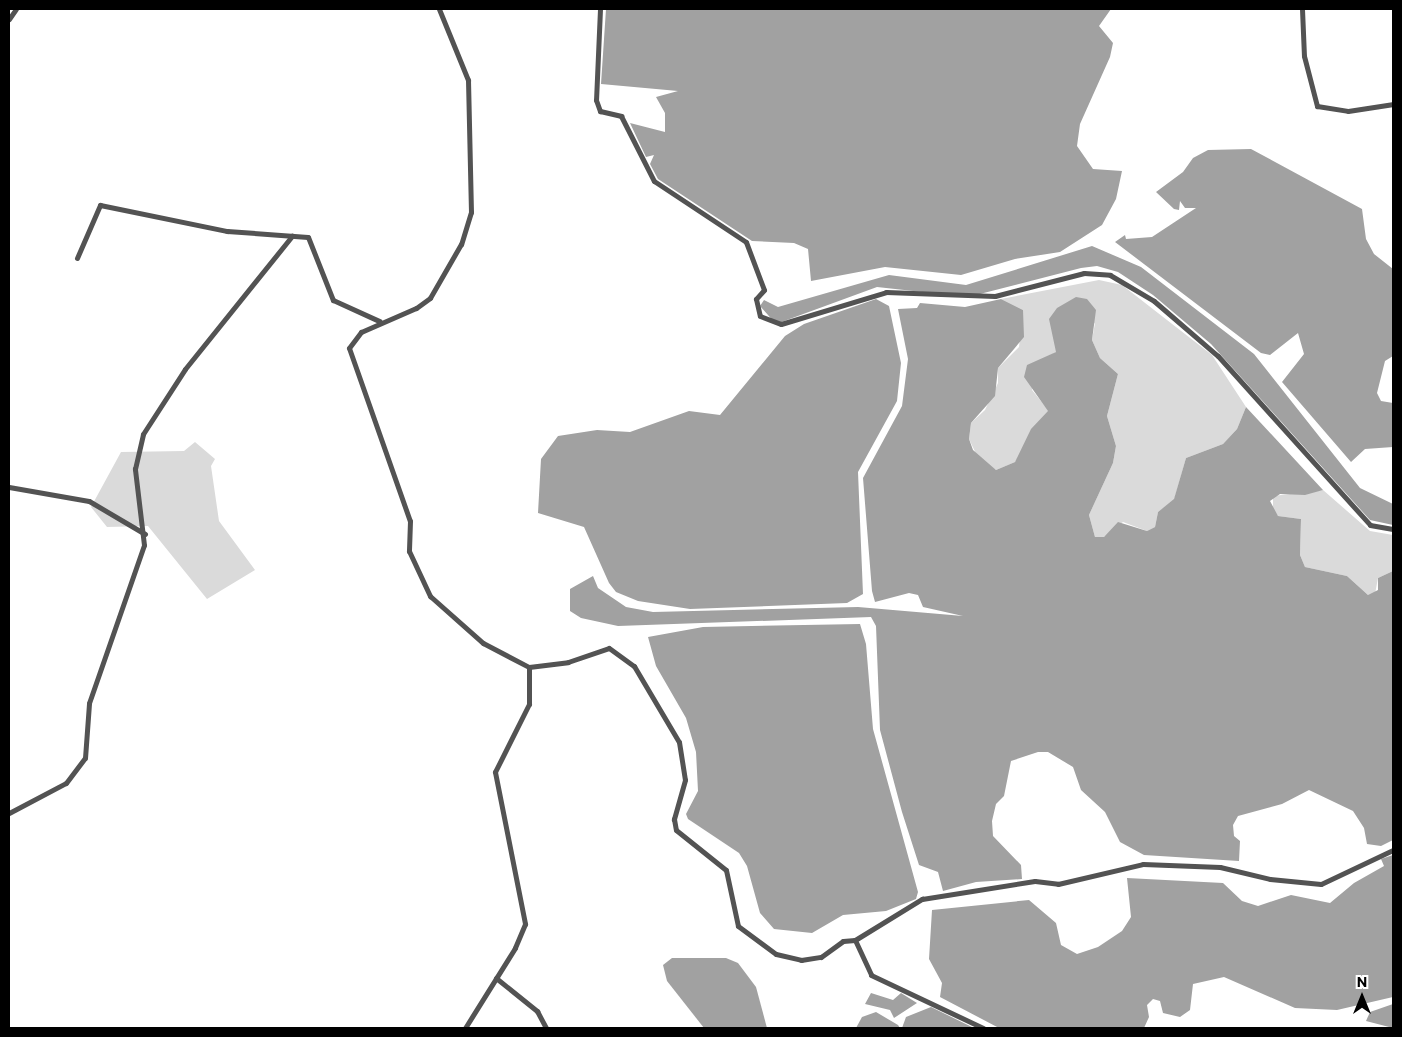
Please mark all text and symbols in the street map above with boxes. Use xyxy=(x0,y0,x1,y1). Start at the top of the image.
north arrow xyxy=(1337,972,1387,1022)
text: N xyxy=(1357,973,1367,990)

